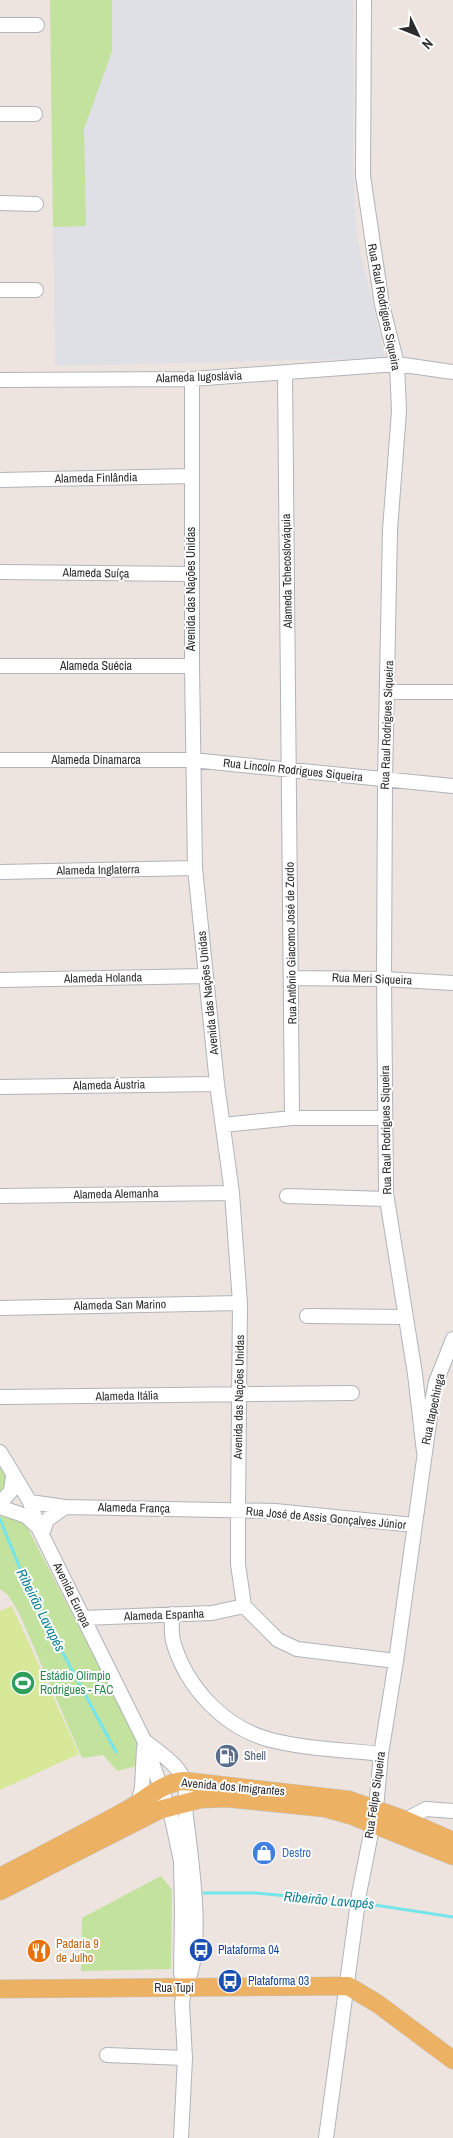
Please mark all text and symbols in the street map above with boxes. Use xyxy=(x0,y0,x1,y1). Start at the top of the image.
north arrow xyxy=(393,10,443,60)
text: N xyxy=(418,35,437,53)
street label: Rua Raul Rodrigues Siqueira xyxy=(364,242,404,372)
street label: Alameda Iugoslávia xyxy=(155,367,243,387)
street label: Alameda Finlândia xyxy=(54,469,138,487)
street label: Alameda Tchecoslováquia xyxy=(278,513,296,629)
street label: Avenida das Nações Unidas xyxy=(183,527,199,652)
street label: Alameda Suíça xyxy=(61,564,130,582)
street label: Alameda Suécia xyxy=(59,658,133,674)
street label: Rua Raul Rodrigues Siqueira xyxy=(377,660,397,790)
street label: Alameda Dinamarca xyxy=(50,752,141,768)
street label: Rua Lincoln Rodrigues Siqueira xyxy=(222,755,364,785)
street label: Alameda Inglaterra xyxy=(55,861,140,879)
street label: Rua Antônio Giacomo José de Zordo xyxy=(282,862,300,1024)
street label: Avenida das Nações Unidas xyxy=(194,930,223,1057)
street label: Alameda Holanda xyxy=(63,969,143,987)
street label: Rua Meri Siqueira xyxy=(332,970,413,988)
street label: Rua Raul Rodrigues Siqueira xyxy=(377,1065,395,1195)
street label: Alameda Áustria xyxy=(72,1076,146,1094)
street label: Alameda Alemanha xyxy=(72,1185,159,1203)
street label: Alameda San Marino xyxy=(73,1296,166,1314)
street label: Avenida das Nações Unidas xyxy=(230,1335,248,1460)
street label: Rua Itapechinga xyxy=(418,1372,448,1446)
street label: Alameda Itália xyxy=(94,1387,159,1405)
street label: Alameda França xyxy=(97,1499,171,1517)
street label: Rua José de Assis Gonçalves Júnior xyxy=(245,1503,408,1533)
street label: Avenida Europa xyxy=(49,1559,95,1631)
water label: Ribeirão Lavapés xyxy=(12,1566,70,1655)
street label: Alameda Espanha xyxy=(123,1606,205,1624)
place label: Estádio Olímpio Rodrigues - FAC xyxy=(40,1668,113,1698)
sports icon: Estádio Olímpio Rodrigues - FAC xyxy=(10,1670,36,1696)
fuel station icon: Shell xyxy=(214,1743,240,1769)
place label: Shell xyxy=(244,1748,266,1764)
street label: Rua Felipe Siqueira xyxy=(361,1750,389,1839)
street label: Avenida dos Imigrantes xyxy=(180,1774,285,1799)
shop icon: Destro xyxy=(251,1840,277,1866)
place label: Destro xyxy=(282,1845,311,1861)
water label: Ribeirão Lavapés xyxy=(283,1887,375,1913)
place label: Padaria 9 de Julho xyxy=(56,1936,99,1966)
bus stop icon: Plataforma 04 xyxy=(188,1937,214,1963)
restaurant icon: Padaria 9 de Julho xyxy=(26,1938,52,1964)
place label: Plataforma 04 xyxy=(218,1942,280,1958)
bus stop icon: Plataforma 03 xyxy=(217,1968,243,1994)
place label: Plataforma 03 xyxy=(248,1973,309,1989)
street label: Rua Tupi xyxy=(154,1980,194,1996)

